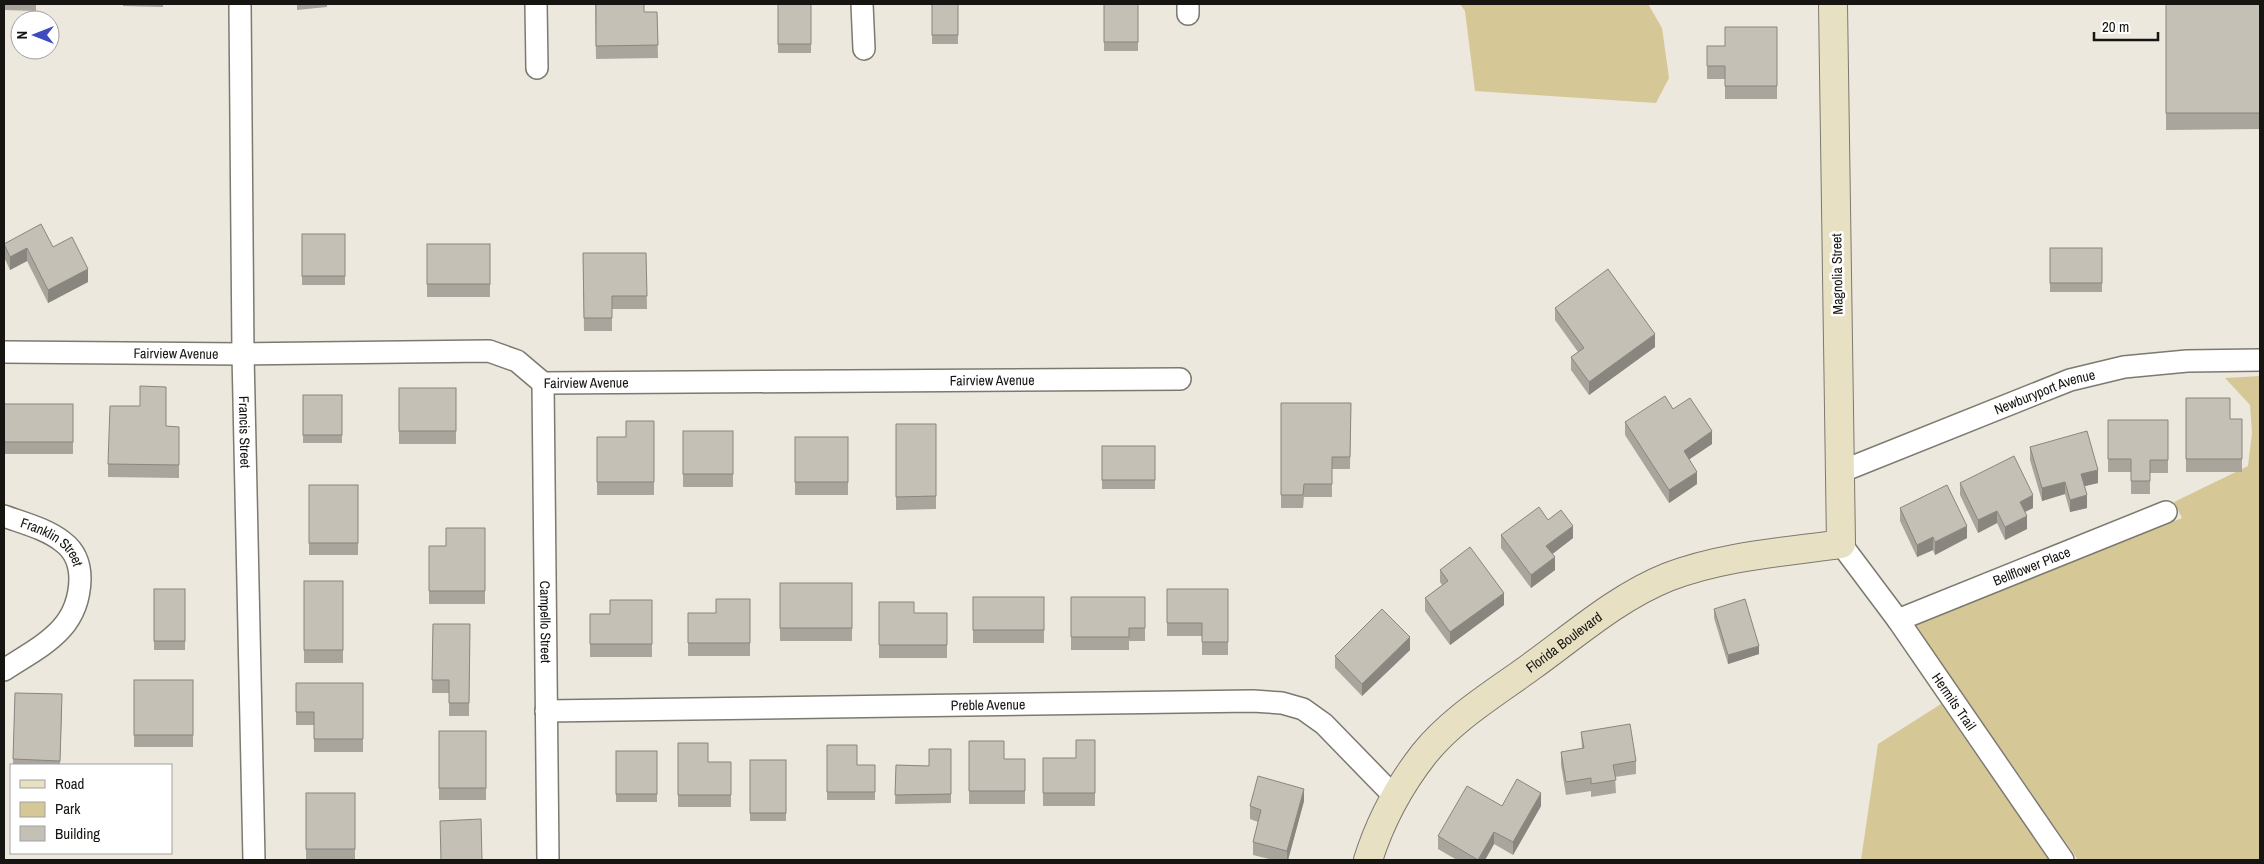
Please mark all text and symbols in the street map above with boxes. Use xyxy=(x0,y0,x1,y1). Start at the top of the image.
north arrow xyxy=(10,10,60,60)
scale bar xyxy=(2094,10,2158,42)
text: 20 m xyxy=(2102,16,2129,37)
text: N xyxy=(13,31,31,39)
street label: Magnolia Street xyxy=(1827,233,1847,315)
street label: Fairview Avenue xyxy=(133,344,219,363)
street label: Newburyport Avenue xyxy=(1991,365,2097,418)
street label: Fairview Avenue xyxy=(950,371,1035,389)
street label: Fairview Avenue xyxy=(544,373,629,392)
street label: Francis Street xyxy=(235,396,254,468)
street label: Franklin Street xyxy=(18,513,87,568)
street label: Bellflower Place xyxy=(1990,543,2073,590)
street label: Campello Street xyxy=(536,581,555,663)
street label: Florida Boulevard xyxy=(1522,608,1606,677)
street label: Hermits Trail xyxy=(1928,669,1980,734)
street label: Preble Avenue xyxy=(951,695,1025,714)
legend xyxy=(10,764,172,854)
text: Road xyxy=(55,773,84,794)
text: Park xyxy=(55,798,81,819)
text: Building xyxy=(55,823,100,844)

